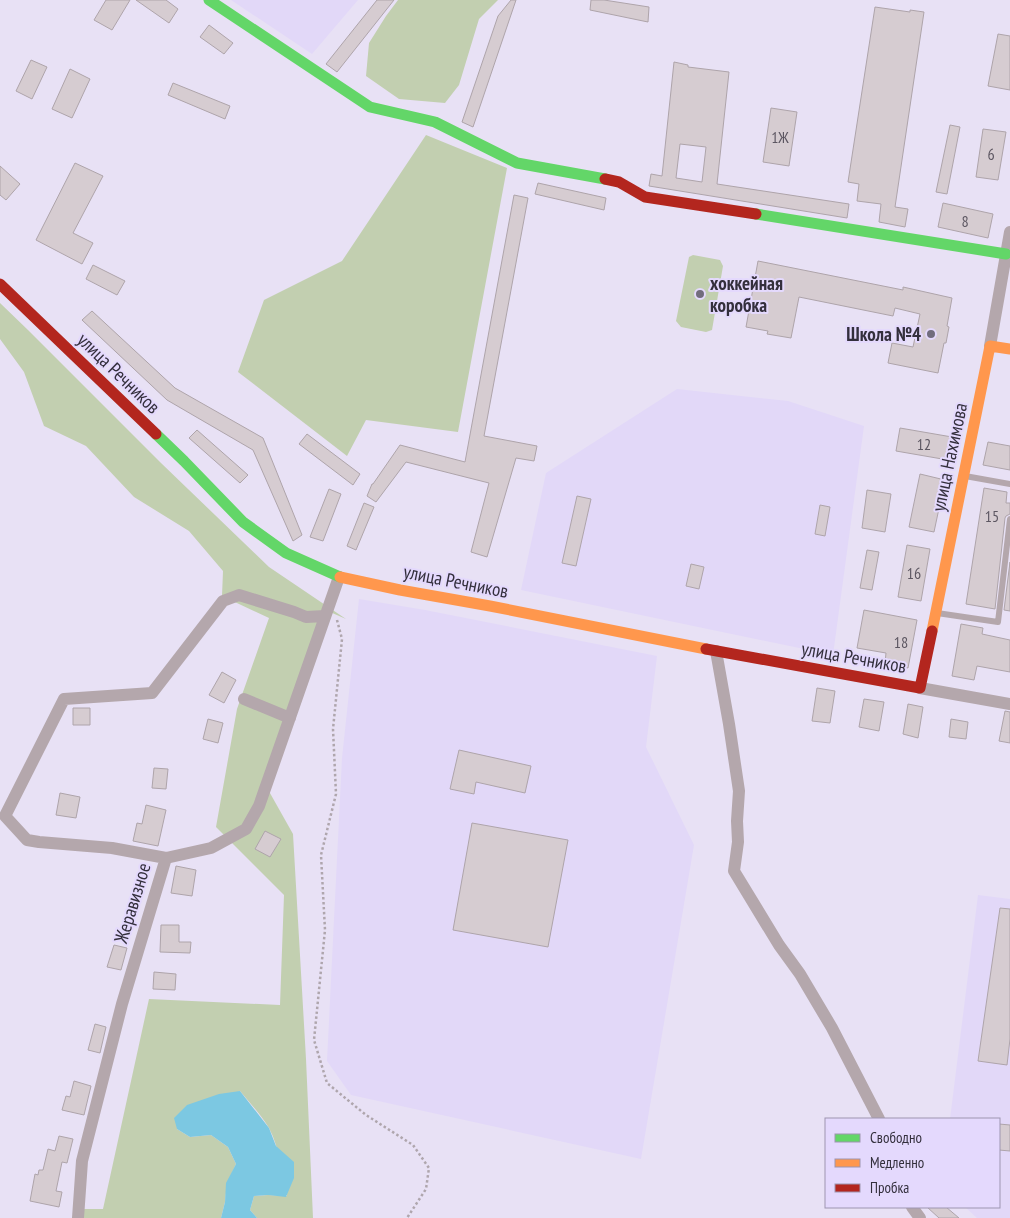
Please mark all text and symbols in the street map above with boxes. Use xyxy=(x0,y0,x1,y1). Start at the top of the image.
house number: 1Ж xyxy=(771,127,789,147)
house number: 6 xyxy=(987,144,995,164)
house number: 8 xyxy=(961,211,969,231)
place label: хоккейная коробка xyxy=(710,271,783,317)
marker: хоккейная коробка xyxy=(694,288,706,300)
place label: Школа №4 xyxy=(846,322,921,346)
street label: улица Речников xyxy=(73,328,165,418)
marker: Школа №4 xyxy=(925,328,937,340)
street label: улица Нахимова xyxy=(926,401,972,513)
house number: 12 xyxy=(917,434,931,454)
house number: 15 xyxy=(985,506,999,526)
street label: улица Речников xyxy=(402,559,510,603)
house number: 16 xyxy=(907,563,921,583)
house number: 18 xyxy=(894,632,908,652)
street label: улица Речников xyxy=(800,636,908,678)
street label: Жеравизное xyxy=(108,860,156,947)
legend xyxy=(825,1118,1000,1208)
text: Свободно xyxy=(870,1128,922,1147)
text: Медленно xyxy=(870,1153,924,1172)
text: Пробка xyxy=(870,1178,909,1197)

